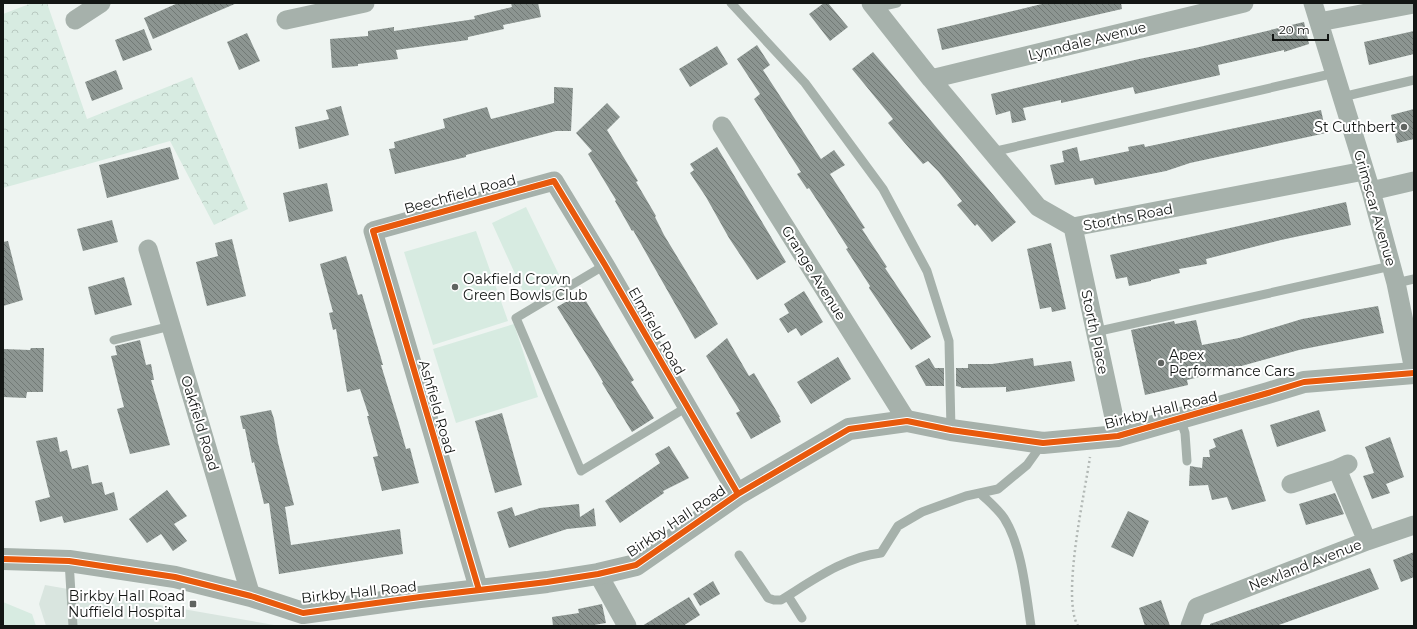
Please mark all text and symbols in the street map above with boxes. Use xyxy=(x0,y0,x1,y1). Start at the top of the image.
scale bar xyxy=(1273,16,1328,42)
street label: Lynndale Avenue xyxy=(1026,18,1148,64)
text: 20 m xyxy=(1279,22,1310,37)
place label: St Cuthbert xyxy=(1314,118,1396,136)
marker: St Cuthbert xyxy=(1399,122,1409,132)
street label: Grimscar Avenue xyxy=(1350,148,1400,268)
street label: Beechfield Road xyxy=(402,170,518,218)
street label: Storths Road xyxy=(1082,199,1174,235)
street label: Grange Avenue xyxy=(778,222,850,324)
place label: Oakfield Crown Green Bowls Club xyxy=(463,270,588,304)
marker: Oakfield Crown Green Bowls Club xyxy=(450,282,460,292)
street label: Elmfield Road xyxy=(625,284,689,378)
street label: Storth Place xyxy=(1077,288,1113,376)
place label: Apex Performance Cars xyxy=(1169,346,1295,380)
street label: Ashfield Road xyxy=(415,358,459,456)
marker: Apex Performance Cars xyxy=(1156,358,1166,368)
street label: Oakfield Road xyxy=(177,373,223,473)
street label: Birkby Hall Road xyxy=(1102,387,1220,433)
street label: Birkby Hall Road xyxy=(623,481,729,561)
street label: Newland Avenue xyxy=(1246,535,1364,595)
street label: Birkby Hall Road xyxy=(300,577,418,607)
place label: Birkby Hall Road Nuffield Hospital xyxy=(68,587,185,621)
marker: Birkby Hall Road Nuffield Hospital xyxy=(188,599,198,609)

